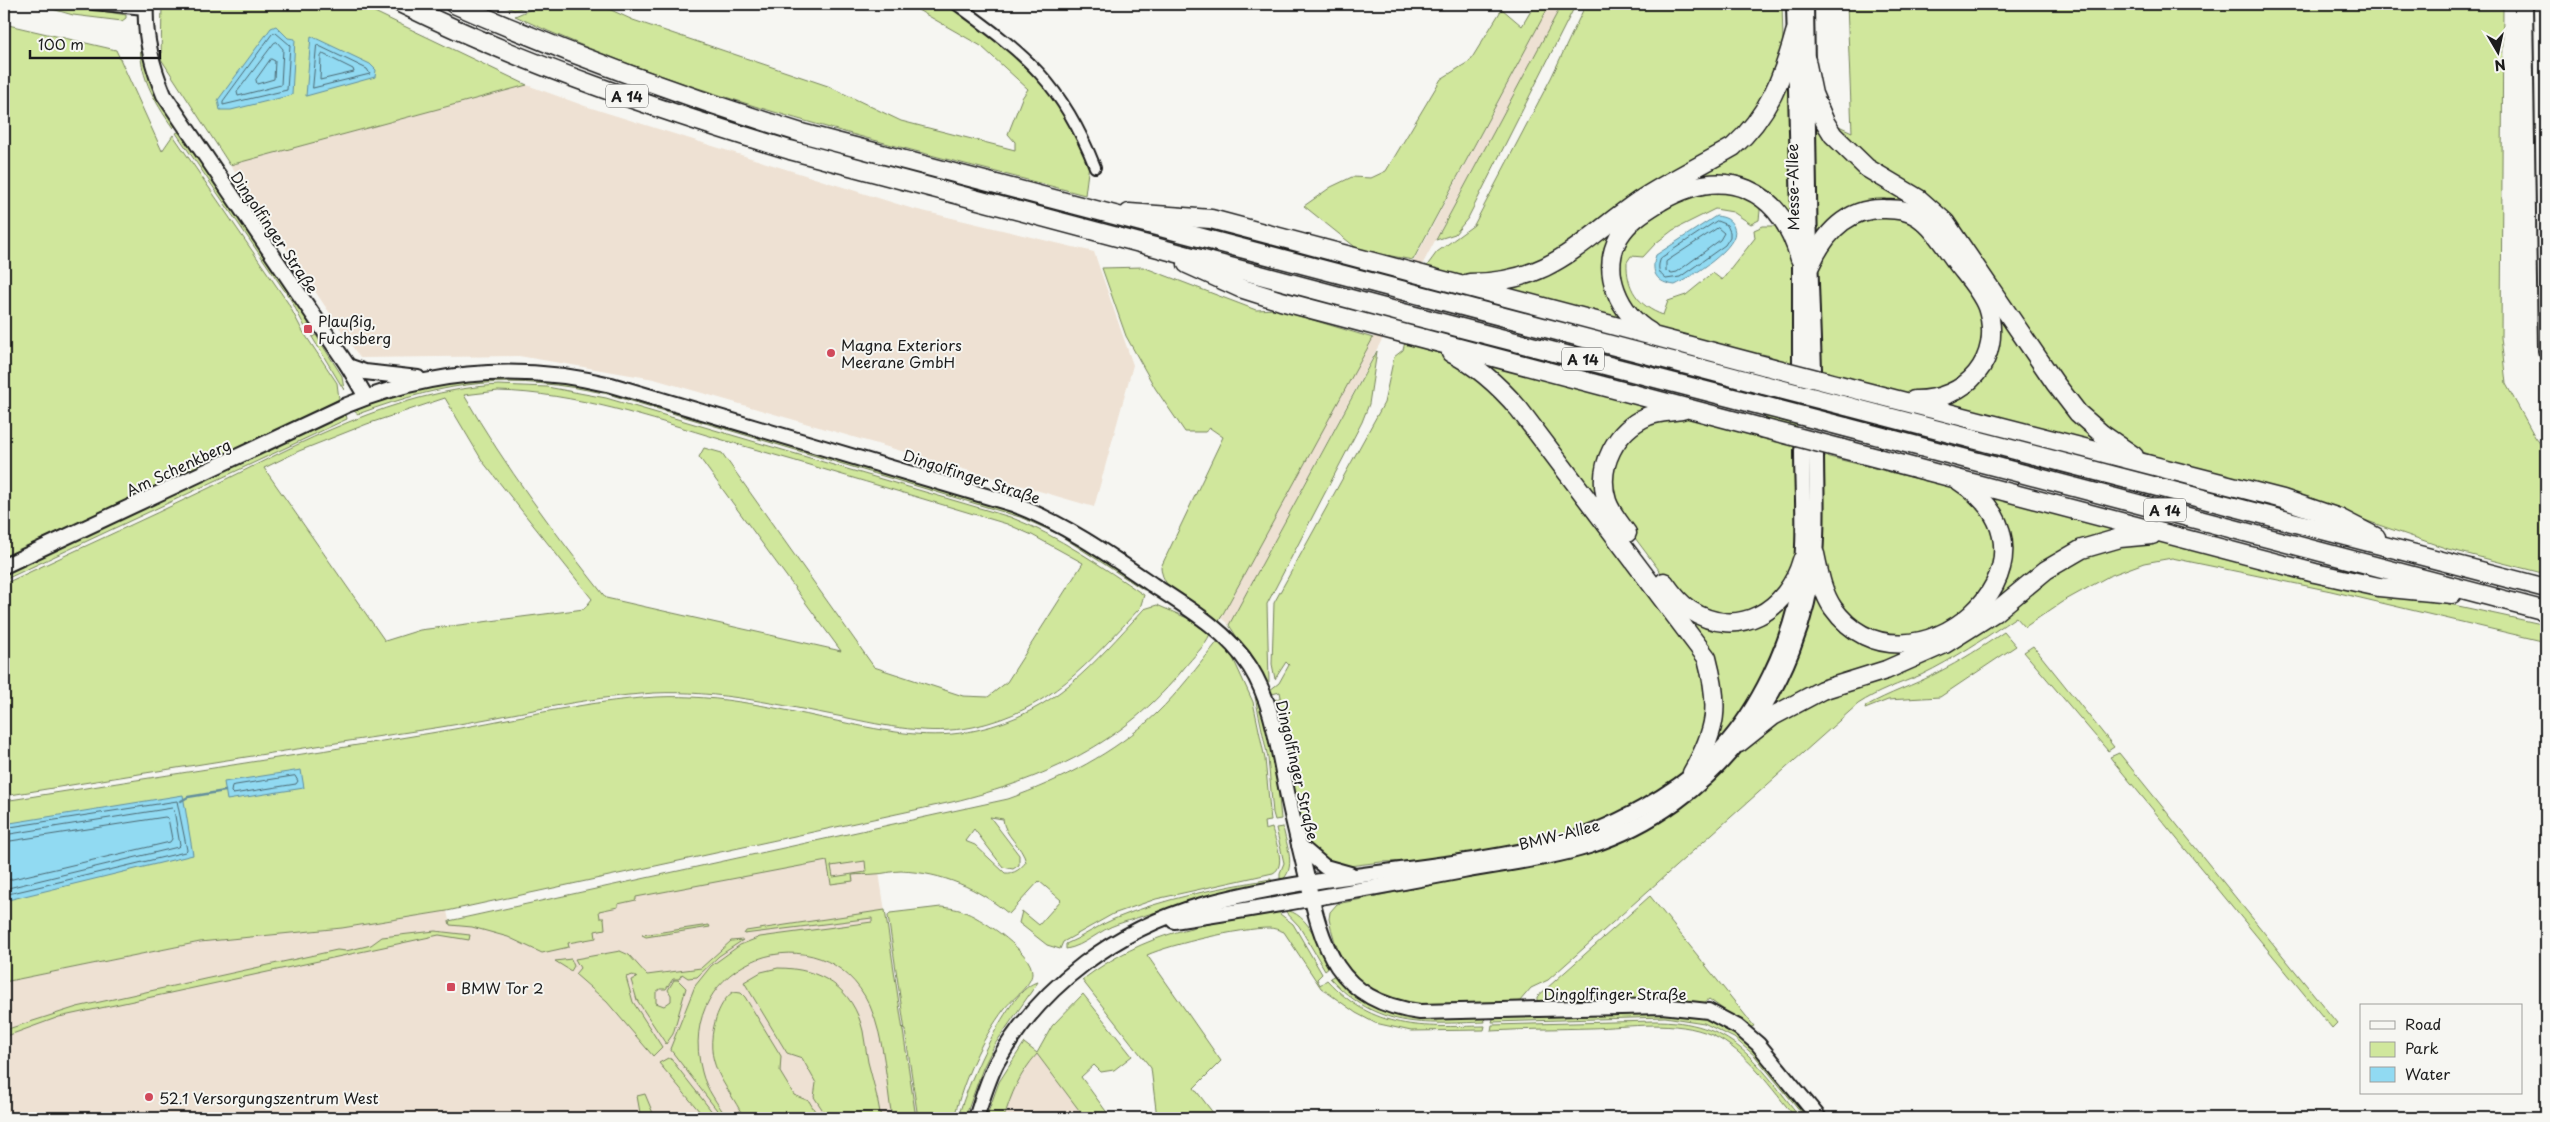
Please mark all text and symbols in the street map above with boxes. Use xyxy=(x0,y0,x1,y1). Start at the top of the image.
scale bar xyxy=(30,28,160,60)
north arrow xyxy=(2472,28,2522,78)
text: 100 m xyxy=(38,32,84,55)
text: N xyxy=(2493,54,2507,77)
road number: A 14 xyxy=(606,84,648,108)
street label: Messe-Allee xyxy=(1780,143,1804,231)
street label: Dingolfinger Straße xyxy=(226,166,324,298)
place label: Plaußig, Fuchsberg xyxy=(318,309,391,349)
marker: Plaußig, Fuchsberg xyxy=(302,323,314,335)
place label: Magna Exteriors Meerane GmbH xyxy=(841,333,962,373)
marker: Magna Exteriors Meerane GmbH xyxy=(825,347,837,359)
road number: A 14 xyxy=(1562,348,1604,370)
street label: Am Schenkberg xyxy=(122,433,234,501)
street label: Dingolfinger Straße xyxy=(901,443,1044,509)
road number: A 14 xyxy=(2144,498,2186,522)
street label: Dingolfinger Straße xyxy=(1271,698,1325,842)
street label: BMW-Allee xyxy=(1516,813,1602,855)
place label: BMW Tor 2 xyxy=(461,976,544,999)
marker: BMW Tor 2 xyxy=(445,981,457,993)
street label: Dingolfinger Straße xyxy=(1544,982,1686,1005)
legend xyxy=(2360,1004,2522,1094)
text: Road xyxy=(2405,1012,2441,1035)
text: Park xyxy=(2405,1036,2439,1059)
text: Water xyxy=(2405,1062,2450,1085)
place label: 52.1 Versorgungszentrum West xyxy=(159,1086,379,1109)
marker: 52.1 Versorgungszentrum West xyxy=(143,1091,155,1103)

